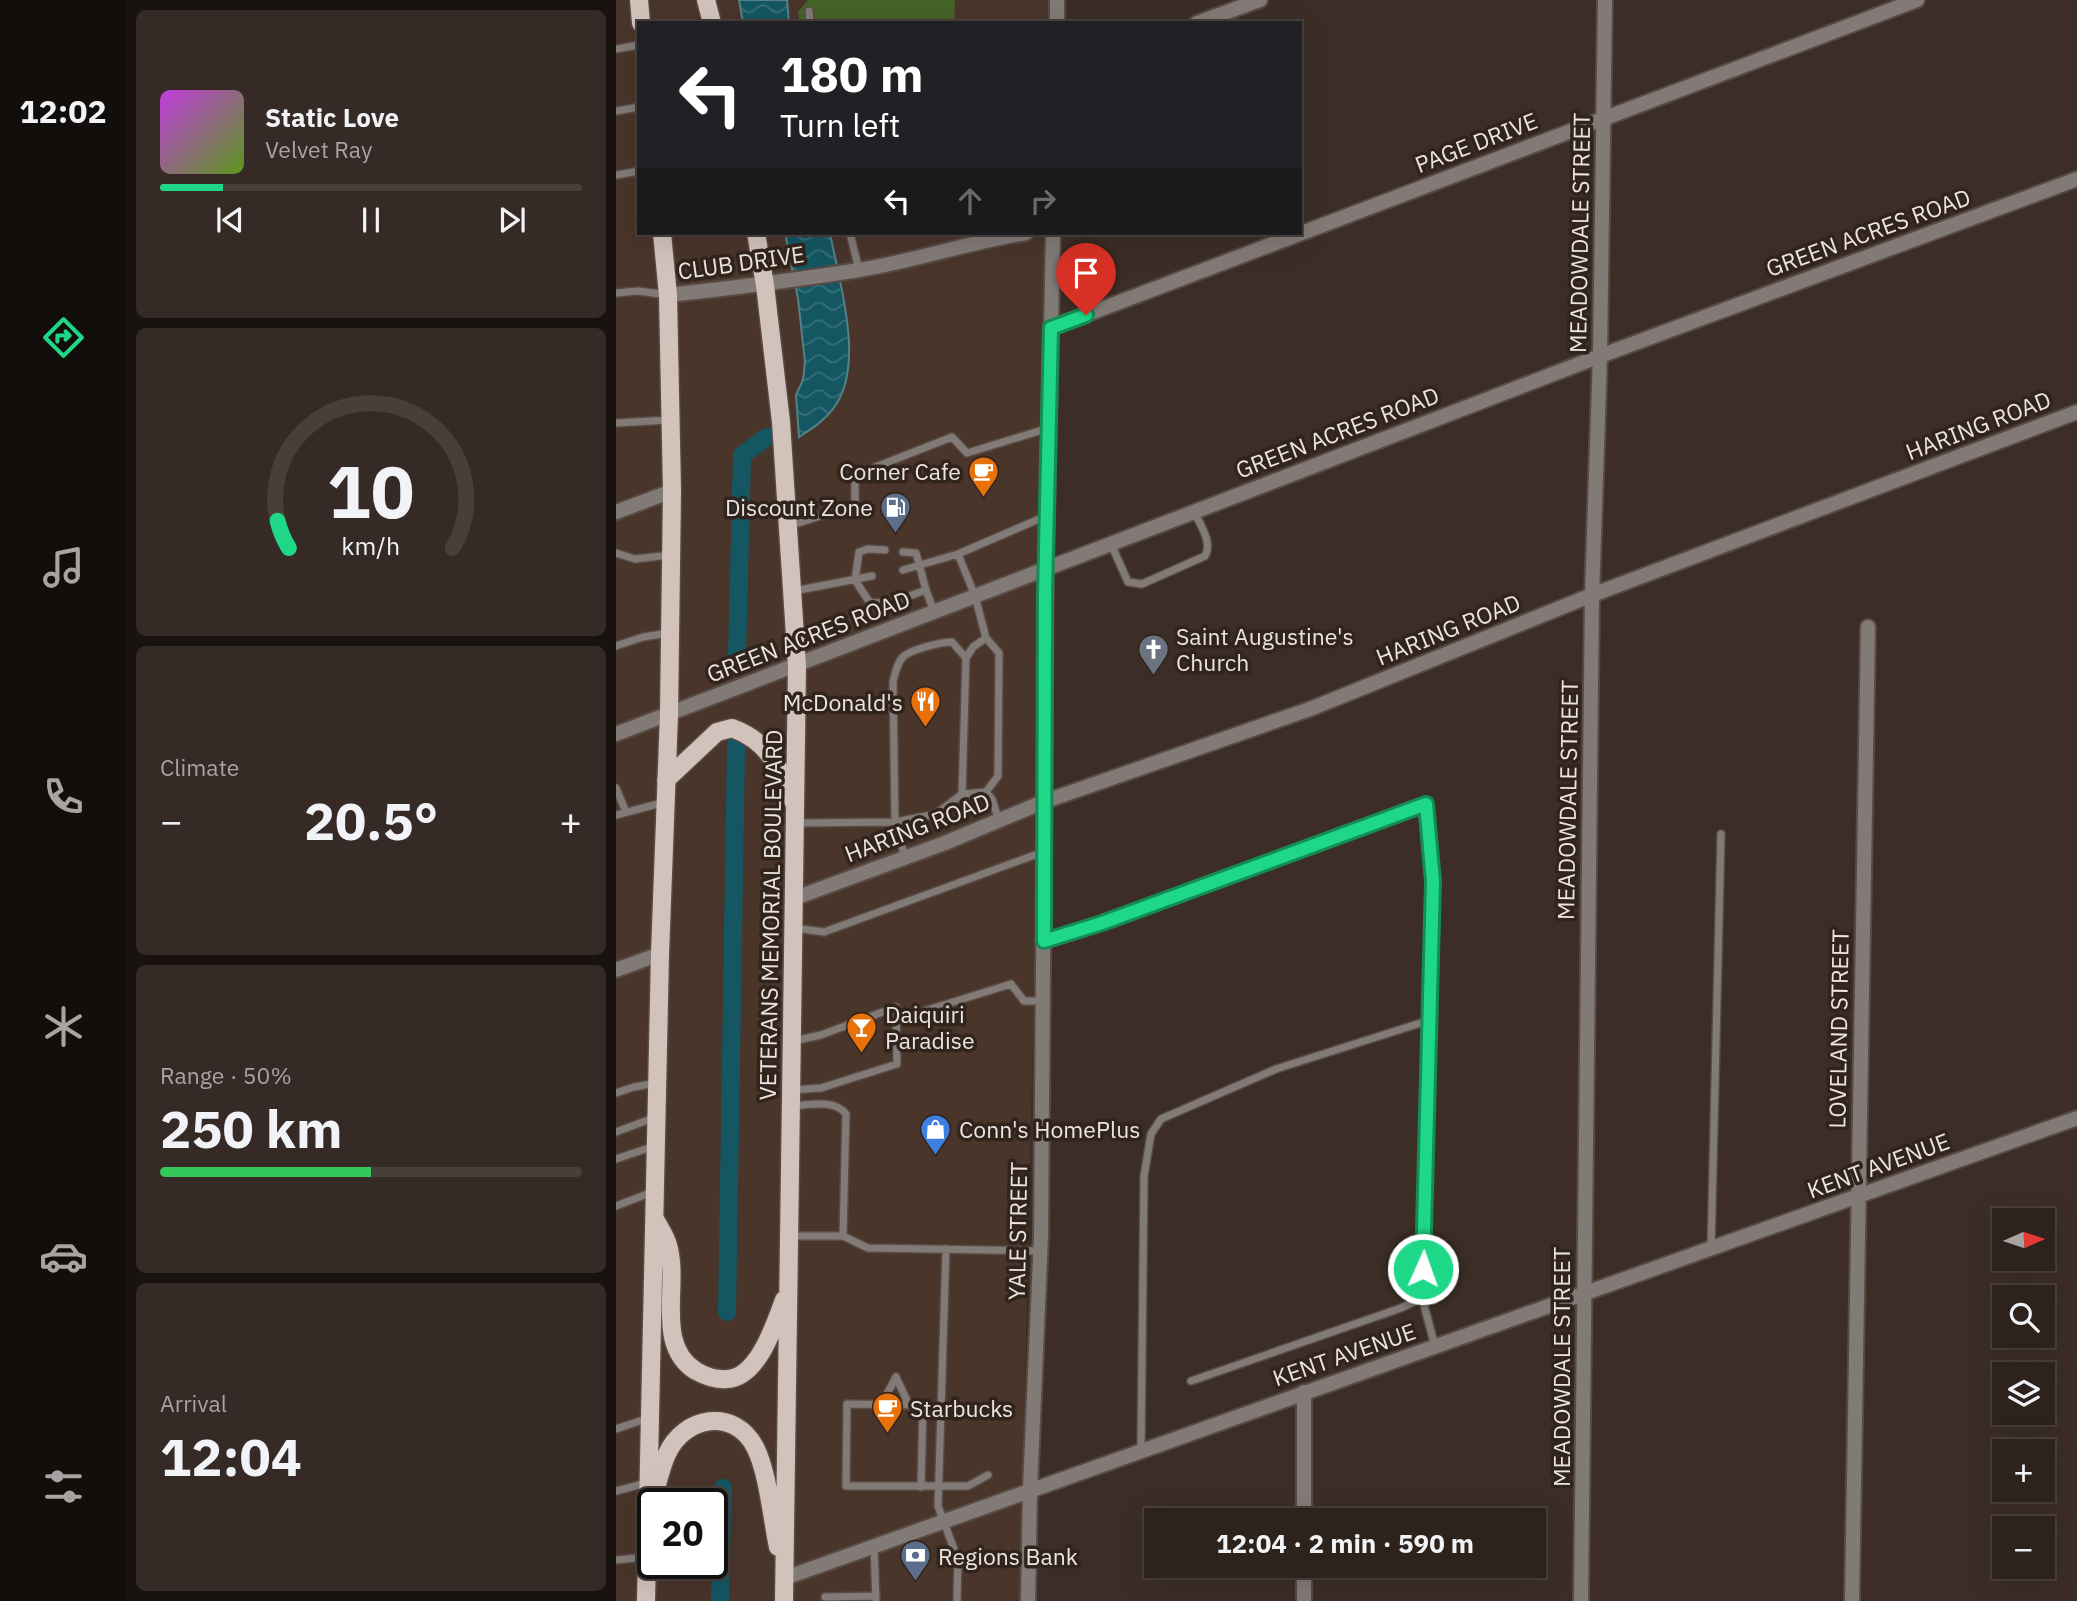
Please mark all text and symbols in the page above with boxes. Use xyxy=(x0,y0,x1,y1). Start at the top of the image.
text: 180 m xyxy=(780,42,924,105)
icon: left xyxy=(665,49,756,140)
text: 12:02 xyxy=(19,90,107,132)
text: Static Love xyxy=(265,100,399,134)
text: Turn left xyxy=(780,104,900,146)
street label: PAGE DRIVE xyxy=(1410,105,1542,179)
street label: MEADOWDALE STREET xyxy=(1562,113,1596,353)
text: Velvet Ray xyxy=(265,134,372,164)
street label: GREEN ACRES ROAD xyxy=(1762,181,1974,283)
icon: left xyxy=(878,182,916,220)
icon: ahead xyxy=(951,182,989,220)
icon: right xyxy=(1024,182,1062,220)
icon: previous xyxy=(211,201,249,239)
icon: pause xyxy=(352,201,390,239)
icon: next xyxy=(493,201,531,239)
street label: CLUB DRIVE xyxy=(676,238,806,286)
pin xyxy=(1056,243,1116,315)
icon: arrive xyxy=(1067,254,1105,292)
icon: directions xyxy=(39,313,88,362)
street label: GREEN ACRES ROAD xyxy=(1231,379,1443,485)
street label: HARING ROAD xyxy=(1901,384,2055,466)
text: 10 xyxy=(327,444,415,539)
cafe icon: Corner Cafe xyxy=(967,454,1001,498)
place label: Corner Cafe xyxy=(839,456,961,486)
fuel station icon: Discount Zone xyxy=(879,490,913,534)
place label: Discount Zone xyxy=(725,492,873,522)
text: km/h xyxy=(342,529,400,562)
icon: music xyxy=(39,543,88,592)
street label: GREEN ACRES ROAD xyxy=(702,583,914,689)
street label: HARING ROAD xyxy=(1371,586,1525,672)
place label: Saint Augustine's Church xyxy=(1176,621,1354,677)
church icon: Saint Augustine's Church xyxy=(1136,632,1170,676)
street label: MEADOWDALE STREET xyxy=(1550,680,1584,920)
restaurant icon: McDonald's xyxy=(909,685,943,729)
place label: McDonald's xyxy=(783,687,903,717)
street label: VETERANS MEMORIAL BOULEVARD xyxy=(752,729,788,1101)
text: Climate xyxy=(160,752,239,782)
icon: phone xyxy=(39,772,88,821)
street label: HARING ROAD xyxy=(840,786,994,868)
text: 20.5° xyxy=(304,787,438,854)
text: − xyxy=(160,796,183,845)
text: + xyxy=(559,796,582,845)
street label: LOVELAND STREET xyxy=(1821,929,1855,1129)
place label: Daiquiri Paradise xyxy=(885,999,975,1055)
icon: climate xyxy=(39,1002,88,1051)
bar icon: Daiquiri Paradise xyxy=(845,1010,879,1054)
text: Range · 50% xyxy=(160,1060,292,1090)
text: 250 km xyxy=(160,1095,342,1162)
shop icon: Conn's HomePlus xyxy=(919,1112,953,1156)
place label: Conn's HomePlus xyxy=(959,1114,1140,1144)
street label: KENT AVENUE xyxy=(1803,1125,1953,1205)
street label: YALE STREET xyxy=(1001,1162,1033,1300)
north arrow xyxy=(1992,1208,2054,1270)
map controls xyxy=(1992,1208,2055,1579)
icon: car xyxy=(39,1232,88,1281)
position arrow xyxy=(1386,1232,1460,1306)
street label: MEADOWDALE STREET xyxy=(1546,1247,1576,1487)
button: search xyxy=(1992,1285,2055,1348)
street label: KENT AVENUE xyxy=(1269,1316,1419,1392)
button: layers xyxy=(1992,1362,2055,1425)
text: Arrival xyxy=(160,1388,227,1418)
cafe icon: Starbucks xyxy=(870,1391,904,1435)
place label: Starbucks xyxy=(910,1393,1013,1423)
text: 12:04 xyxy=(160,1423,302,1490)
button: + xyxy=(1992,1439,2055,1502)
icon: filters xyxy=(39,1462,88,1511)
speed limit sign: 20 xyxy=(637,1488,728,1579)
button: − xyxy=(1992,1516,2055,1579)
text: 12:04 · 2 min · 590 m xyxy=(1216,1526,1474,1560)
bank icon: Regions Bank xyxy=(898,1539,932,1583)
place label: Regions Bank xyxy=(938,1541,1078,1571)

